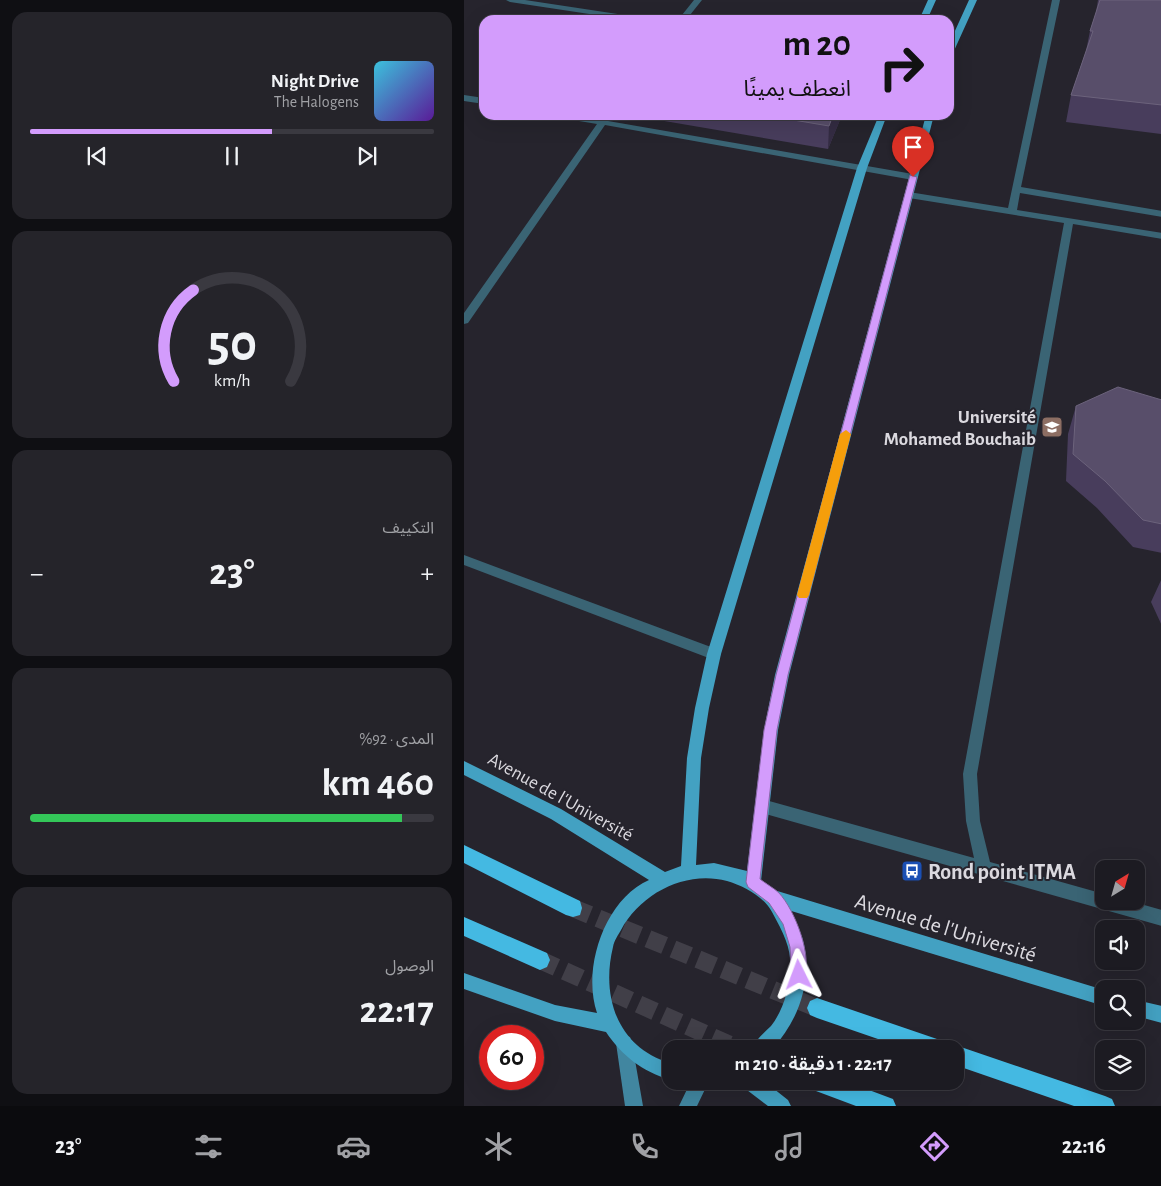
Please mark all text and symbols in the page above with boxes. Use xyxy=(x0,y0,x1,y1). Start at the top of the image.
text: 20 m xyxy=(783,27,851,62)
icon: right xyxy=(869,35,934,100)
text: Night Drive xyxy=(271,72,359,91)
text: انعطف يمينًا xyxy=(744,78,851,100)
text: The Halogens xyxy=(274,94,359,110)
pin xyxy=(892,126,934,177)
icon: arrive xyxy=(899,133,927,161)
icon: previous xyxy=(83,142,111,170)
icon: pause xyxy=(218,142,246,170)
icon: next xyxy=(353,142,381,170)
text: 50 xyxy=(207,318,257,370)
text: km/h xyxy=(214,372,250,390)
place label: Université Mohamed Bouchaib xyxy=(884,408,1036,449)
school or university icon: Université Mohamed Bouchaib xyxy=(1040,415,1064,439)
text: التكييف xyxy=(382,520,434,536)
text: 23° xyxy=(209,554,255,592)
text: − xyxy=(30,560,43,588)
text: + xyxy=(421,560,434,588)
text: المدى · 92% xyxy=(359,731,434,747)
street label: Avenue de l'Université xyxy=(484,750,636,845)
text: 460 km xyxy=(321,765,434,803)
bus stop icon: Rond point ITMA xyxy=(900,859,924,883)
north arrow xyxy=(1095,860,1145,910)
map controls xyxy=(1095,860,1145,1090)
place label: Rond point ITMA xyxy=(928,861,1076,883)
street label: Avenue de l'Université xyxy=(852,890,1039,966)
button: sound xyxy=(1095,920,1145,970)
position arrow xyxy=(772,948,824,1000)
text: الوصول xyxy=(385,958,434,974)
button: search xyxy=(1095,980,1145,1030)
text: 22:17 xyxy=(359,992,434,1030)
speed limit sign: 60 xyxy=(479,1025,544,1090)
button: layers xyxy=(1095,1040,1145,1090)
text: 22:17 · 1 دقيقة · 210 m xyxy=(734,1055,892,1074)
icon: filters xyxy=(191,1129,226,1164)
icon: car xyxy=(336,1129,371,1164)
icon: climate xyxy=(481,1129,516,1164)
icon: phone xyxy=(627,1129,662,1164)
icon: music xyxy=(772,1129,807,1164)
icon: directions xyxy=(917,1129,952,1164)
text: 23° xyxy=(55,1135,81,1157)
text: 22:16 xyxy=(1062,1135,1106,1157)

